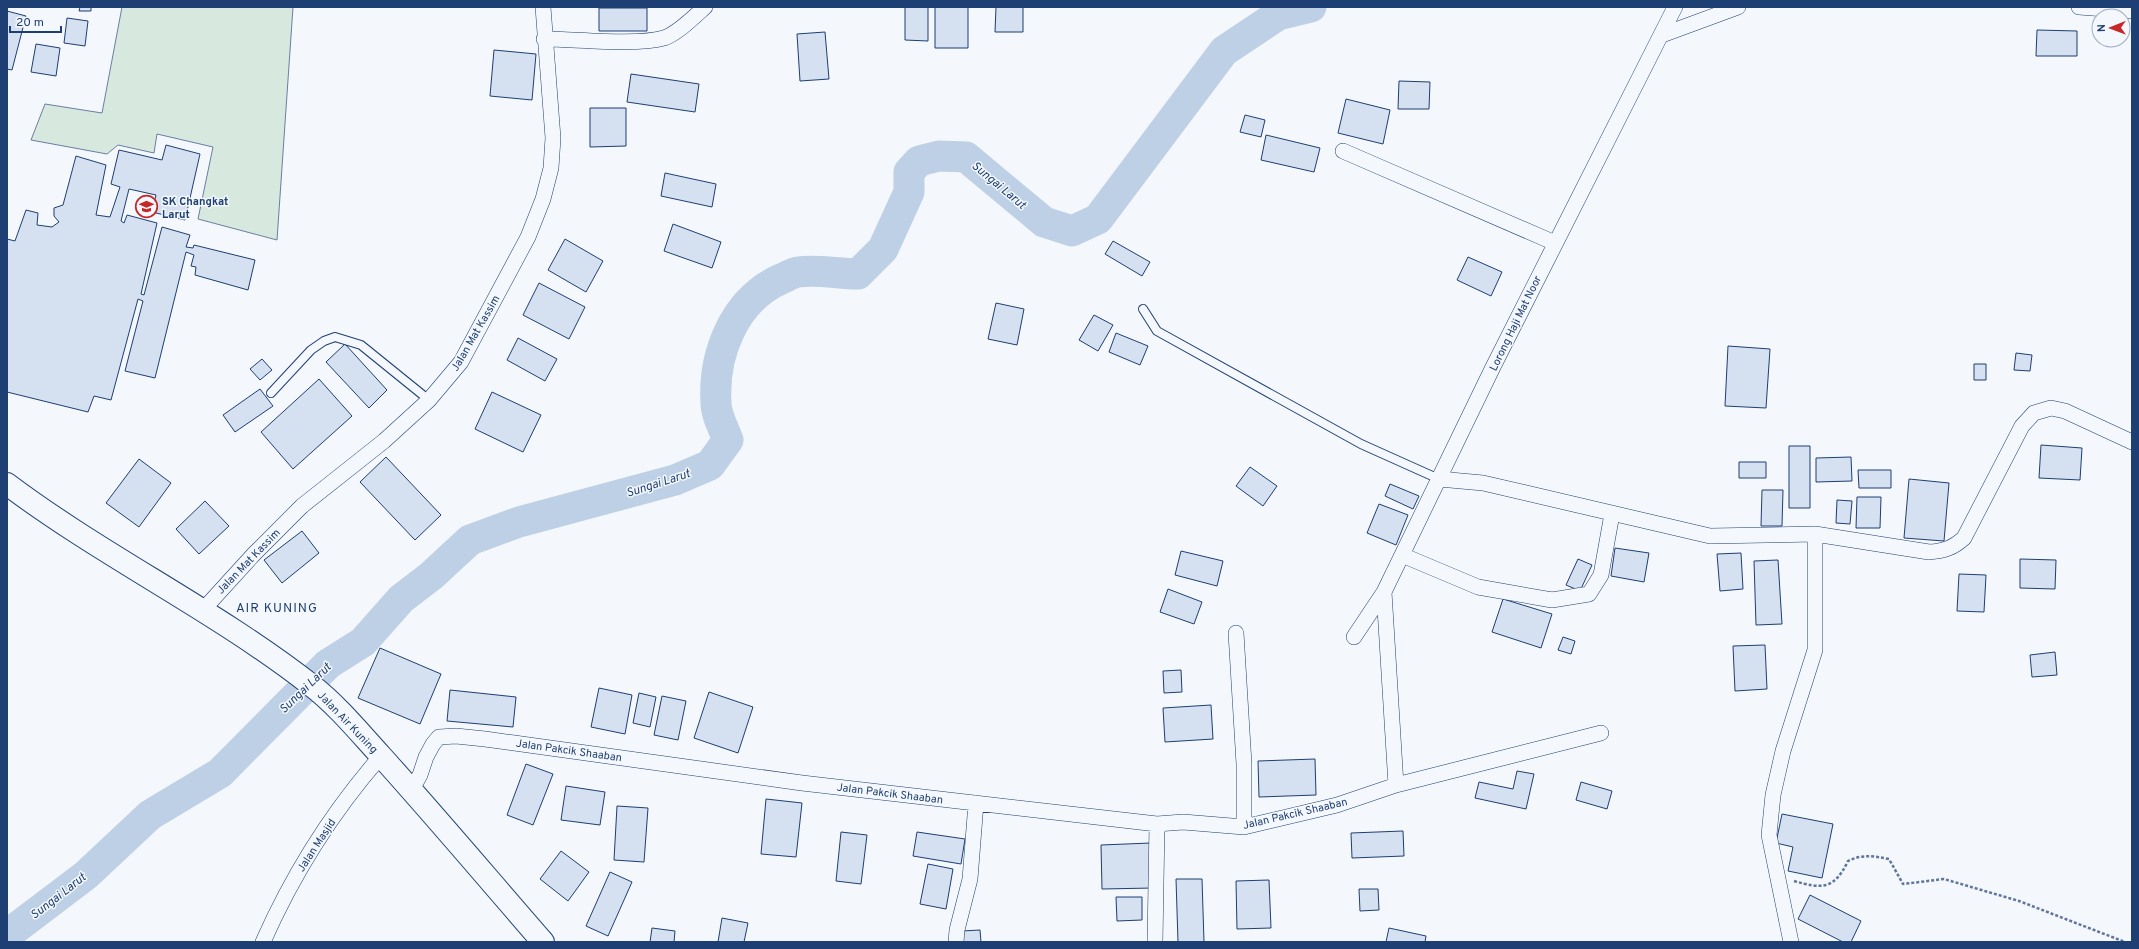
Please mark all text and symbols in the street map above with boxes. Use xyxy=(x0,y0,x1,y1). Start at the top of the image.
scale bar xyxy=(10,8,61,34)
north arrow xyxy=(2091,8,2131,48)
text: 20 m xyxy=(16,15,44,31)
text: N xyxy=(2095,24,2109,32)
water label: Sungai Larut xyxy=(968,158,1029,214)
school or university icon: SK Changkat Larut xyxy=(134,194,160,220)
place label: SK Changkat Larut xyxy=(162,195,228,222)
street label: Lorong Haji Mat Noor xyxy=(1487,273,1545,373)
street label: Jalan Mat Kassim xyxy=(448,293,503,374)
water label: Sungai Larut xyxy=(624,466,693,502)
street label: Jalan Mat Kassim xyxy=(214,526,283,597)
district label: AIR KUNING xyxy=(236,601,318,617)
water label: Sungai Larut xyxy=(276,659,336,718)
street label: Jalan Air Kuning xyxy=(314,689,380,757)
street label: Jalan Pakcik Shaaban xyxy=(515,737,623,765)
street label: Jalan Pakcik Shaaban xyxy=(836,781,944,807)
street label: Jalan Pakcik Shaaban xyxy=(1241,795,1349,833)
street label: Jalan Masjid xyxy=(294,816,339,875)
water label: Sungai Larut xyxy=(28,870,90,924)

